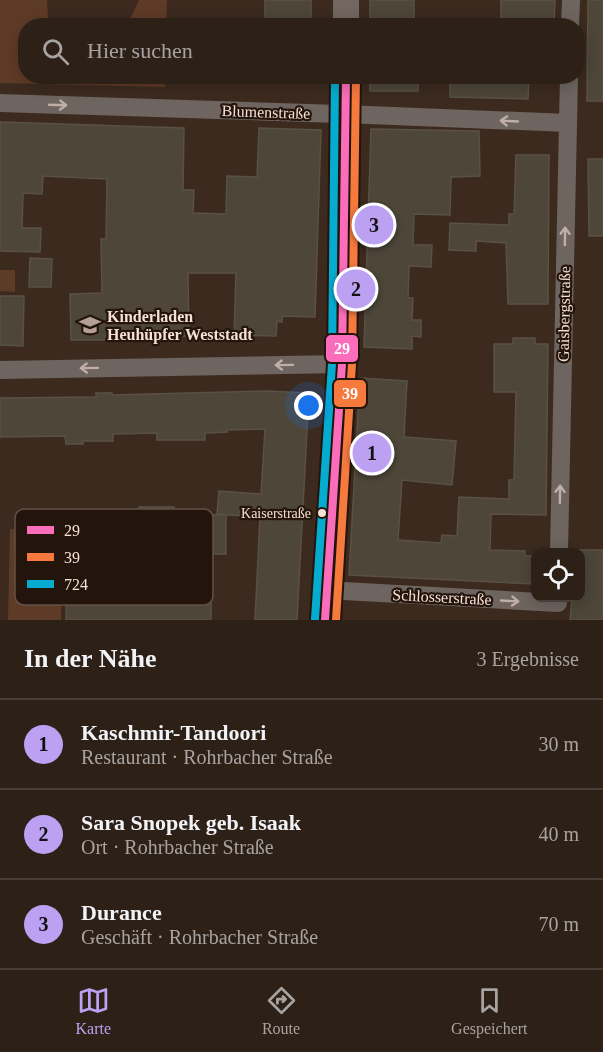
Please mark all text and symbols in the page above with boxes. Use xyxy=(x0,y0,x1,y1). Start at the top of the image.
search box xyxy=(18,18,585,84)
icon: search xyxy=(39,35,72,68)
text: Hier suchen xyxy=(87,38,193,63)
one-way arrow xyxy=(48,99,68,111)
street label: Blumenstraße xyxy=(221,102,311,122)
one-way arrow xyxy=(500,115,520,126)
pin: 3 xyxy=(354,202,394,248)
one-way arrow xyxy=(560,227,571,247)
pin: 2 xyxy=(336,266,376,312)
street label: Gaisbergstraße xyxy=(555,266,574,362)
place label: Kinderladen Heuhüpfer Weststadt xyxy=(107,308,253,344)
school or university icon: Kinderladen Heuhüpfer Weststadt xyxy=(78,313,102,337)
line badge: 29 xyxy=(325,334,359,363)
text: 29 xyxy=(334,340,350,357)
one-way arrow xyxy=(274,359,294,371)
one-way arrow xyxy=(79,363,99,374)
line badge: 39 xyxy=(333,379,367,408)
text: 39 xyxy=(342,385,358,402)
your location xyxy=(294,391,323,420)
pin: 1 xyxy=(352,430,392,476)
one-way arrow xyxy=(554,485,566,505)
place label: Kaiserstraße xyxy=(241,506,311,521)
marker: Kaiserstraße xyxy=(316,507,328,519)
legend xyxy=(15,509,213,605)
text: 29 xyxy=(64,522,80,539)
map controls xyxy=(531,548,585,602)
button: locate xyxy=(531,548,585,602)
text: 39 xyxy=(64,549,80,566)
text: 724 xyxy=(64,576,88,593)
street label: Schlosserstraße xyxy=(392,586,492,608)
one-way arrow xyxy=(500,595,520,606)
text: In der Nähe xyxy=(24,644,156,673)
text: 3 Ergebnisse xyxy=(477,648,579,670)
text: Kaschmir-Tandoori xyxy=(81,720,266,745)
text: 1 xyxy=(39,733,49,755)
text: 30 m xyxy=(538,733,579,755)
text: Restaurant · Rohrbacher Straße xyxy=(81,746,333,768)
text: Sara Snopek geb. Isaak xyxy=(81,810,301,835)
text: 2 xyxy=(39,823,49,845)
text: 40 m xyxy=(538,823,579,845)
text: Ort · Rohrbacher Straße xyxy=(81,836,274,858)
text: Durance xyxy=(81,900,162,925)
text: 3 xyxy=(39,913,49,935)
text: 70 m xyxy=(538,913,579,935)
text: Geschäft · Rohrbacher Straße xyxy=(81,926,318,948)
tab: Karte xyxy=(75,984,111,1038)
tab: Route xyxy=(262,984,300,1038)
tab: Gespeichert xyxy=(451,984,528,1038)

